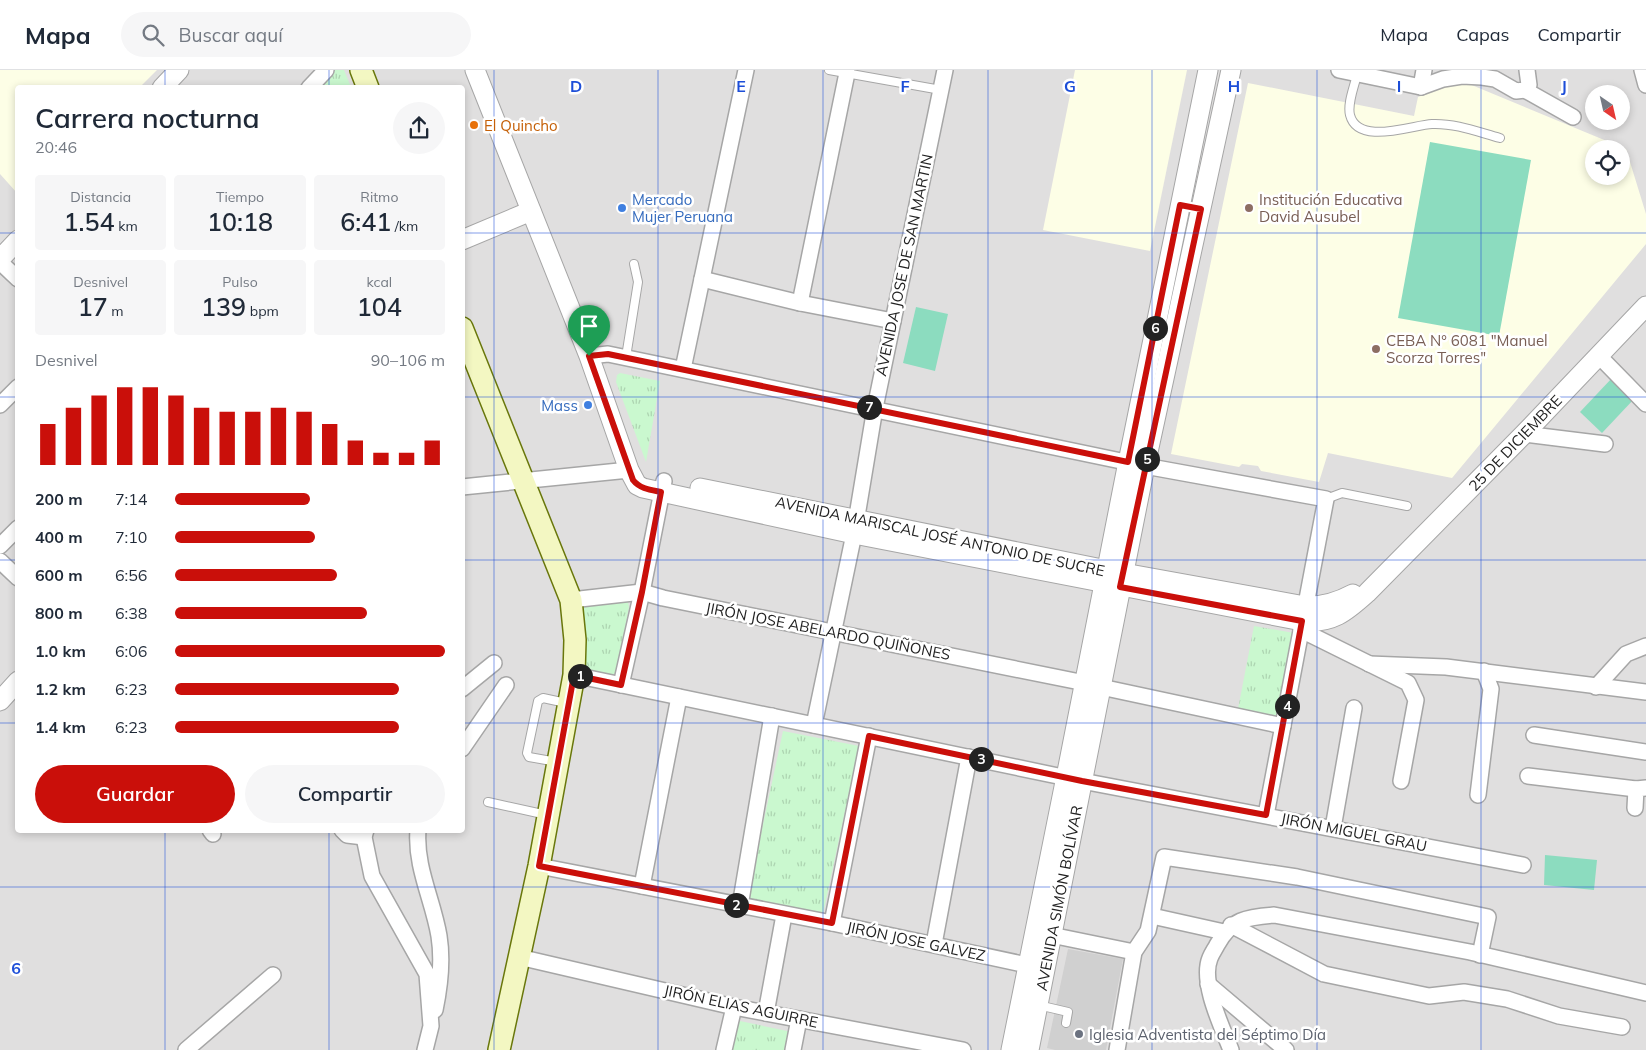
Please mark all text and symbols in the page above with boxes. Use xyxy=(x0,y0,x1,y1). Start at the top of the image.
search box xyxy=(121,12,471,57)
text: Mapa xyxy=(25,20,91,50)
icon: search xyxy=(139,21,167,49)
text: Buscar aquí xyxy=(179,23,283,47)
text: Mapa xyxy=(1380,23,1428,46)
text: Capas xyxy=(1456,23,1510,46)
text: Compartir xyxy=(1538,23,1621,46)
text: D xyxy=(570,76,582,96)
text: E xyxy=(736,76,746,96)
text: F xyxy=(900,76,910,96)
text: G xyxy=(1064,76,1076,96)
text: H xyxy=(1228,76,1240,96)
text: I xyxy=(1397,76,1401,96)
text: J xyxy=(1561,76,1567,96)
north arrow xyxy=(1585,85,1630,130)
map controls xyxy=(1585,85,1630,185)
text: Carrera nocturna xyxy=(35,100,260,135)
button: share xyxy=(393,102,445,154)
place label: El Quincho xyxy=(484,116,558,135)
marker: El Quincho xyxy=(468,119,480,131)
text: 20:46 xyxy=(35,137,77,157)
button: locate xyxy=(1585,140,1630,185)
street label: AVENIDA JOSE DE SAN MARTIN xyxy=(871,152,937,378)
text: Distancia xyxy=(70,188,131,206)
text: Tiempo xyxy=(216,188,264,206)
text: Ritmo xyxy=(360,188,398,206)
place label: Mercado Mujer Peruana xyxy=(632,190,733,226)
place label: Institución Educativa David Ausubel xyxy=(1259,190,1402,226)
marker: Mercado Mujer Peruana xyxy=(616,202,628,214)
marker: Institución Educativa David Ausubel xyxy=(1243,202,1255,214)
text: 1.54 xyxy=(64,206,115,237)
text: 10:18 xyxy=(207,206,273,237)
text: 6:41 xyxy=(340,206,391,237)
text: km xyxy=(115,217,138,235)
text: /km xyxy=(391,217,418,235)
text: Desnivel xyxy=(73,273,128,291)
text: Pulso xyxy=(222,273,258,291)
text: kcal xyxy=(367,273,392,291)
text: 17 xyxy=(78,291,108,322)
text: 139 xyxy=(201,291,246,322)
text: 104 xyxy=(357,291,402,322)
text: m xyxy=(108,302,124,320)
text: bpm xyxy=(246,302,279,320)
pin xyxy=(568,305,610,356)
icon: arrive xyxy=(575,312,603,340)
pin: 6 xyxy=(1142,316,1168,340)
text: 6 xyxy=(1151,319,1160,337)
place label: CEBA N° 6081 "Manuel Scorza Torres" xyxy=(1386,331,1548,367)
marker: CEBA N° 6081 "Manuel Scorza Torres" xyxy=(1370,343,1382,355)
text: Desnivel xyxy=(35,350,98,370)
text: 90–106 m xyxy=(371,350,445,370)
street label: 25 DE DICIEMBRE xyxy=(1464,391,1566,495)
pin: 7 xyxy=(856,394,882,420)
place label: Mass xyxy=(541,396,578,415)
text: 7 xyxy=(865,398,874,416)
marker: Mass xyxy=(582,399,594,411)
pin: 5 xyxy=(1134,446,1160,472)
text: 5 xyxy=(1143,450,1152,468)
text: 200 m xyxy=(35,489,83,509)
text: 7:14 xyxy=(115,489,147,509)
street label: AVENIDA MARISCAL JOSÉ ANTONIO DE SUCRE xyxy=(774,492,1107,580)
text: 400 m xyxy=(35,527,83,547)
text: 7:10 xyxy=(115,527,147,547)
text: 600 m xyxy=(35,565,83,585)
text: 6:56 xyxy=(115,565,147,585)
street label: JIRÓN JOSE ABELARDO QUIÑONES xyxy=(704,598,952,664)
text: 800 m xyxy=(35,603,83,623)
text: 6:38 xyxy=(115,603,147,623)
text: 1.0 km xyxy=(35,641,86,661)
text: 6:06 xyxy=(115,641,147,661)
pin: 1 xyxy=(568,664,592,688)
text: 1 xyxy=(576,667,585,685)
text: 1.2 km xyxy=(35,679,86,699)
text: 6:23 xyxy=(115,679,147,699)
pin: 4 xyxy=(1274,694,1300,718)
text: 4 xyxy=(1283,697,1292,715)
text: 1.4 km xyxy=(35,717,86,737)
text: 6:23 xyxy=(115,717,147,737)
pin: 3 xyxy=(968,746,994,772)
text: 3 xyxy=(977,750,986,768)
button: Guardar xyxy=(35,765,235,823)
button: Compartir xyxy=(245,765,445,823)
street label: AVENIDA SIMÓN BOLÍVAR xyxy=(1032,804,1086,992)
street label: JIRÓN MIGUEL GRAU xyxy=(1279,809,1429,855)
pin: 2 xyxy=(724,892,748,918)
text: 2 xyxy=(732,896,741,914)
street label: JIRÓN JOSE GALVEZ xyxy=(845,917,987,965)
text: 6 xyxy=(11,958,21,978)
street label: JIRÓN ELIAS AGUIRRE xyxy=(662,980,820,1032)
place label: Iglesia Adventista del Séptimo Día xyxy=(1089,1025,1326,1044)
marker: Iglesia Adventista del Séptimo Día xyxy=(1073,1028,1085,1040)

